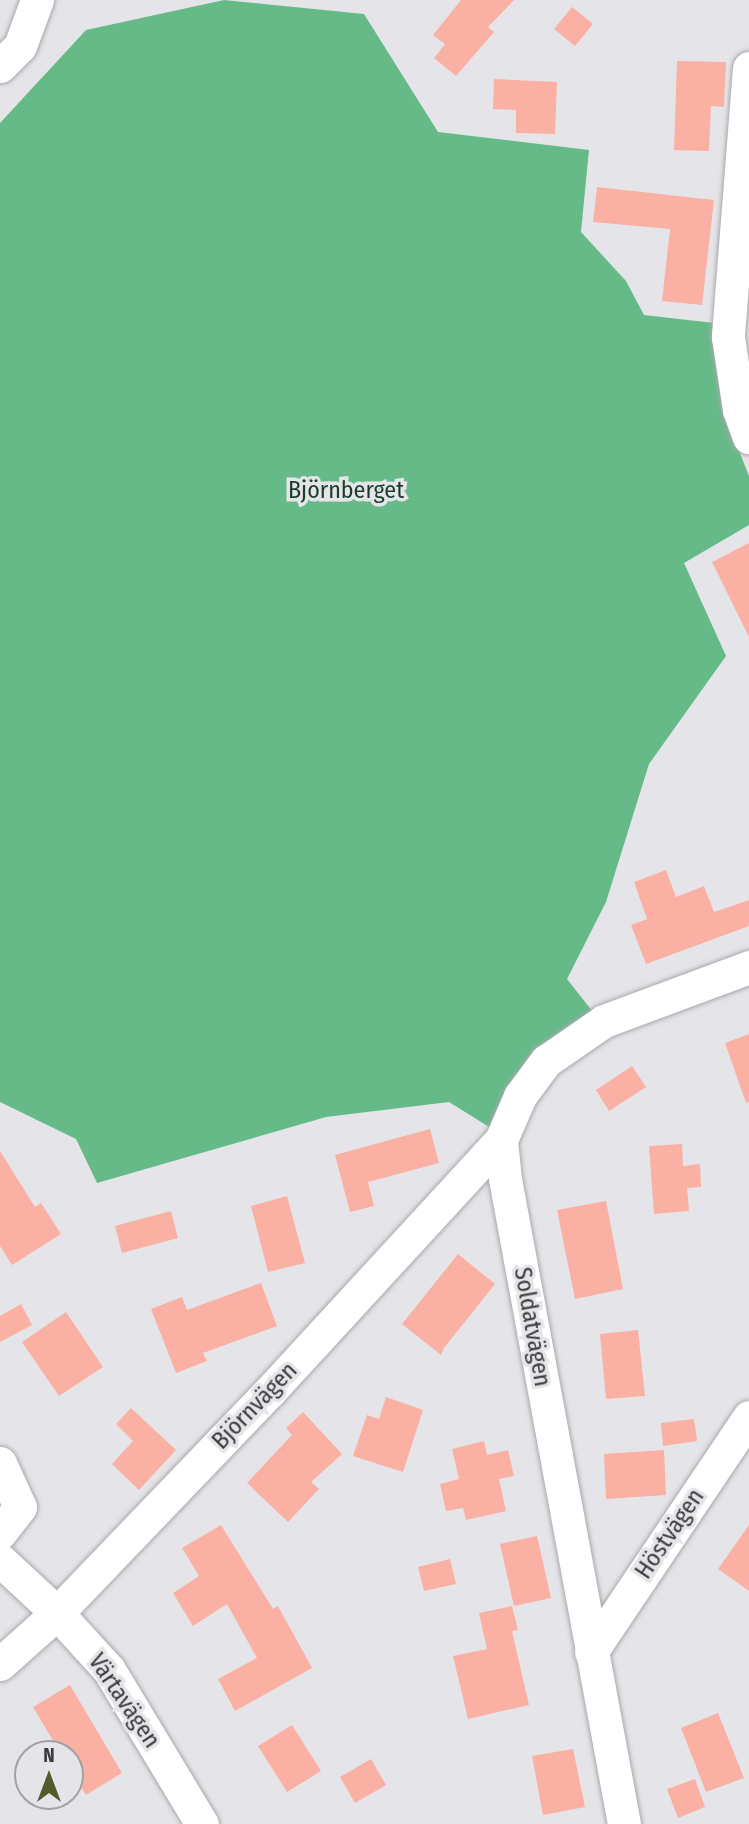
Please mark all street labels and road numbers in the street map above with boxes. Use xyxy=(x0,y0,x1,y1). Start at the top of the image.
street label: Soldatvägen xyxy=(507,1265,557,1389)
street label: Björnvägen xyxy=(206,1356,304,1456)
street label: Höstvägen xyxy=(629,1483,711,1585)
street label: Värtavägen xyxy=(82,1648,166,1754)

